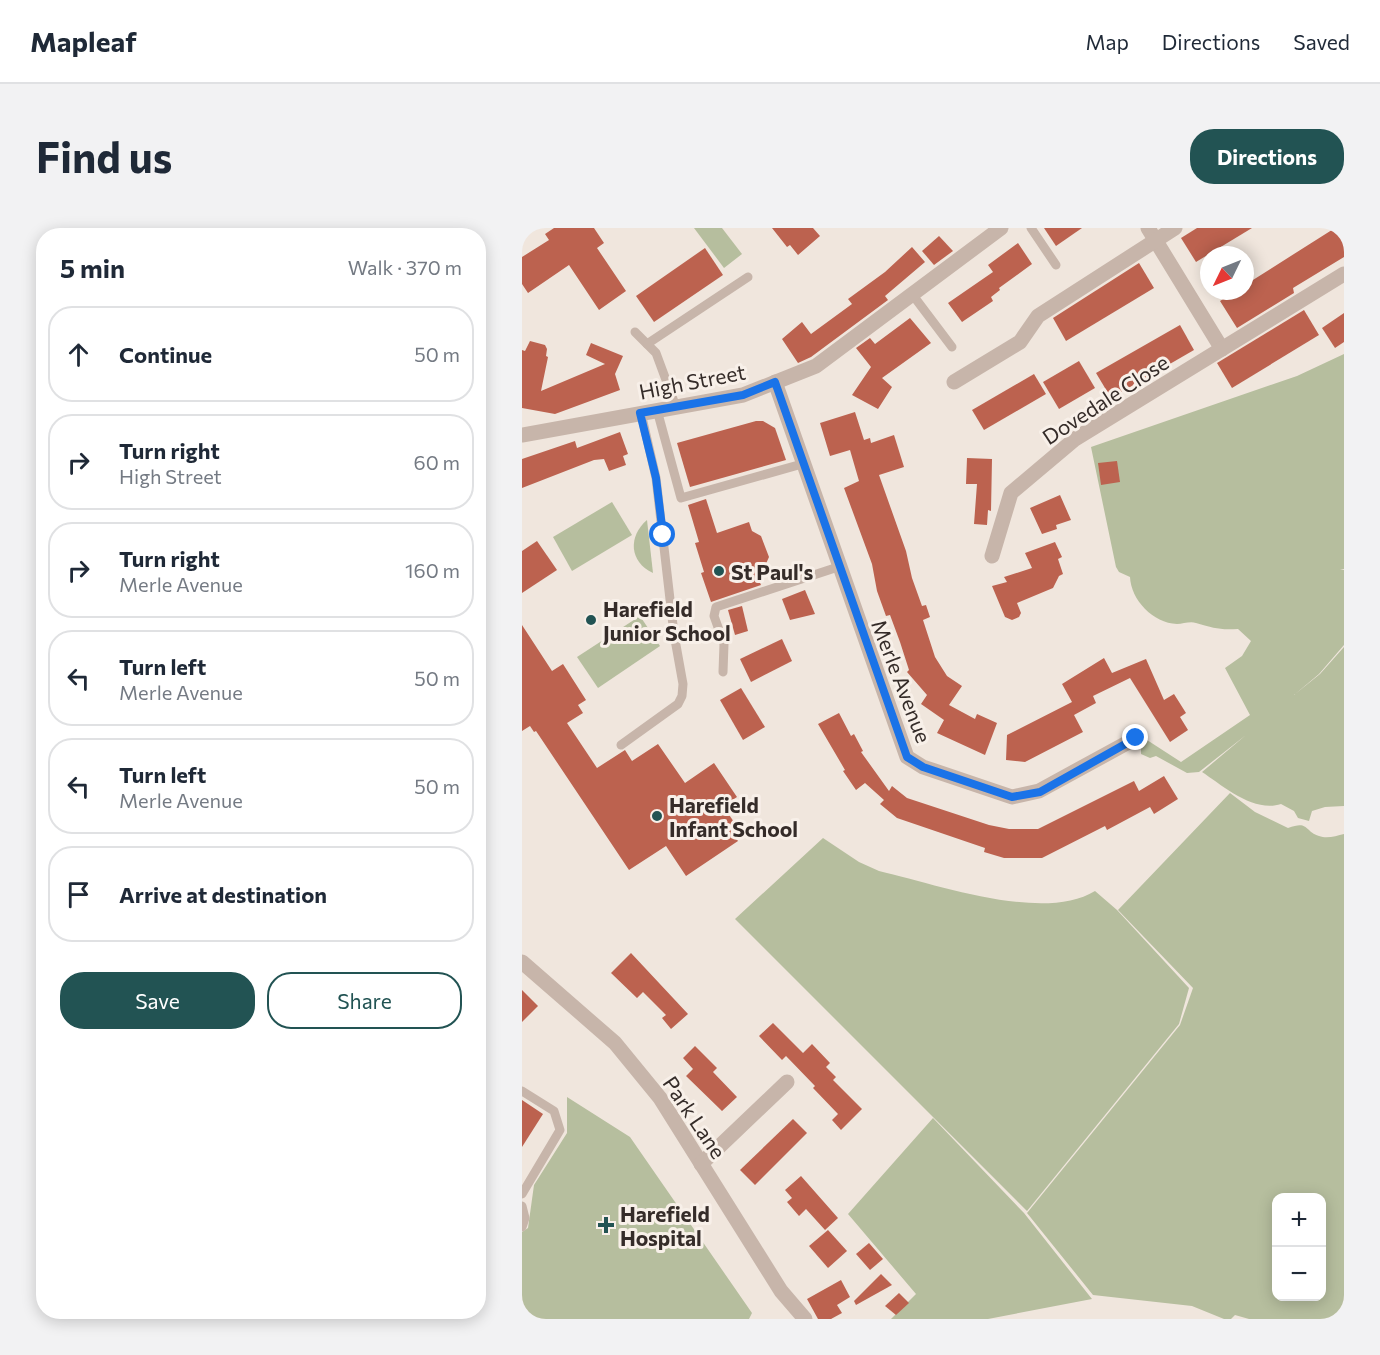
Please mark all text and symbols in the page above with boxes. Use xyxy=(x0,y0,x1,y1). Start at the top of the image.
text: Mapleaf xyxy=(30,24,137,58)
text: Map xyxy=(1086,29,1129,54)
text: Directions xyxy=(1162,29,1260,54)
text: Saved xyxy=(1293,29,1350,54)
button: Directions xyxy=(1190,129,1344,184)
text: Find us xyxy=(36,130,172,182)
north arrow xyxy=(1200,246,1254,300)
text: 5 min xyxy=(60,252,125,283)
text: Walk · 370 m xyxy=(348,255,462,279)
icon: ahead xyxy=(62,338,95,371)
text: Continue xyxy=(119,341,212,368)
text: 50 m xyxy=(414,342,460,366)
street label: Dovedale Close xyxy=(1037,349,1173,449)
street label: High Street xyxy=(637,358,747,404)
text: Turn right xyxy=(119,437,220,464)
icon: right xyxy=(62,446,95,479)
text: 60 m xyxy=(414,450,460,474)
text: High Street xyxy=(119,464,222,488)
route start xyxy=(649,521,675,547)
text: Turn right xyxy=(119,545,220,572)
icon: right xyxy=(62,554,95,587)
text: 160 m xyxy=(405,558,460,582)
place label: St Paul's xyxy=(731,559,813,584)
marker: St Paul's xyxy=(712,564,726,578)
text: Merle Avenue xyxy=(119,572,243,596)
place label: Harefield Junior School xyxy=(603,596,731,645)
marker: Harefield Junior School xyxy=(584,613,598,627)
street label: Merle Avenue xyxy=(867,616,937,746)
text: Turn left xyxy=(119,653,206,680)
icon: left xyxy=(62,662,95,695)
text: 50 m xyxy=(414,666,460,690)
text: Merle Avenue xyxy=(119,680,243,704)
route end xyxy=(1122,724,1148,750)
text: Turn left xyxy=(119,761,206,788)
icon: left xyxy=(62,770,95,803)
text: 50 m xyxy=(414,774,460,798)
text: Merle Avenue xyxy=(119,788,243,812)
place label: Harefield Infant School xyxy=(669,792,798,841)
marker: Harefield Infant School xyxy=(650,809,664,823)
icon: arrive xyxy=(62,878,95,911)
text: Arrive at destination xyxy=(119,881,327,908)
button: Save xyxy=(60,972,255,1029)
button: Share xyxy=(267,972,462,1029)
street label: Park Lane xyxy=(658,1071,732,1163)
map controls xyxy=(1272,1193,1326,1301)
button: + xyxy=(1272,1193,1326,1247)
place label: Harefield Hospital xyxy=(620,1201,710,1250)
marker: Harefield Hospital xyxy=(597,1216,615,1234)
button: − xyxy=(1272,1247,1326,1301)

